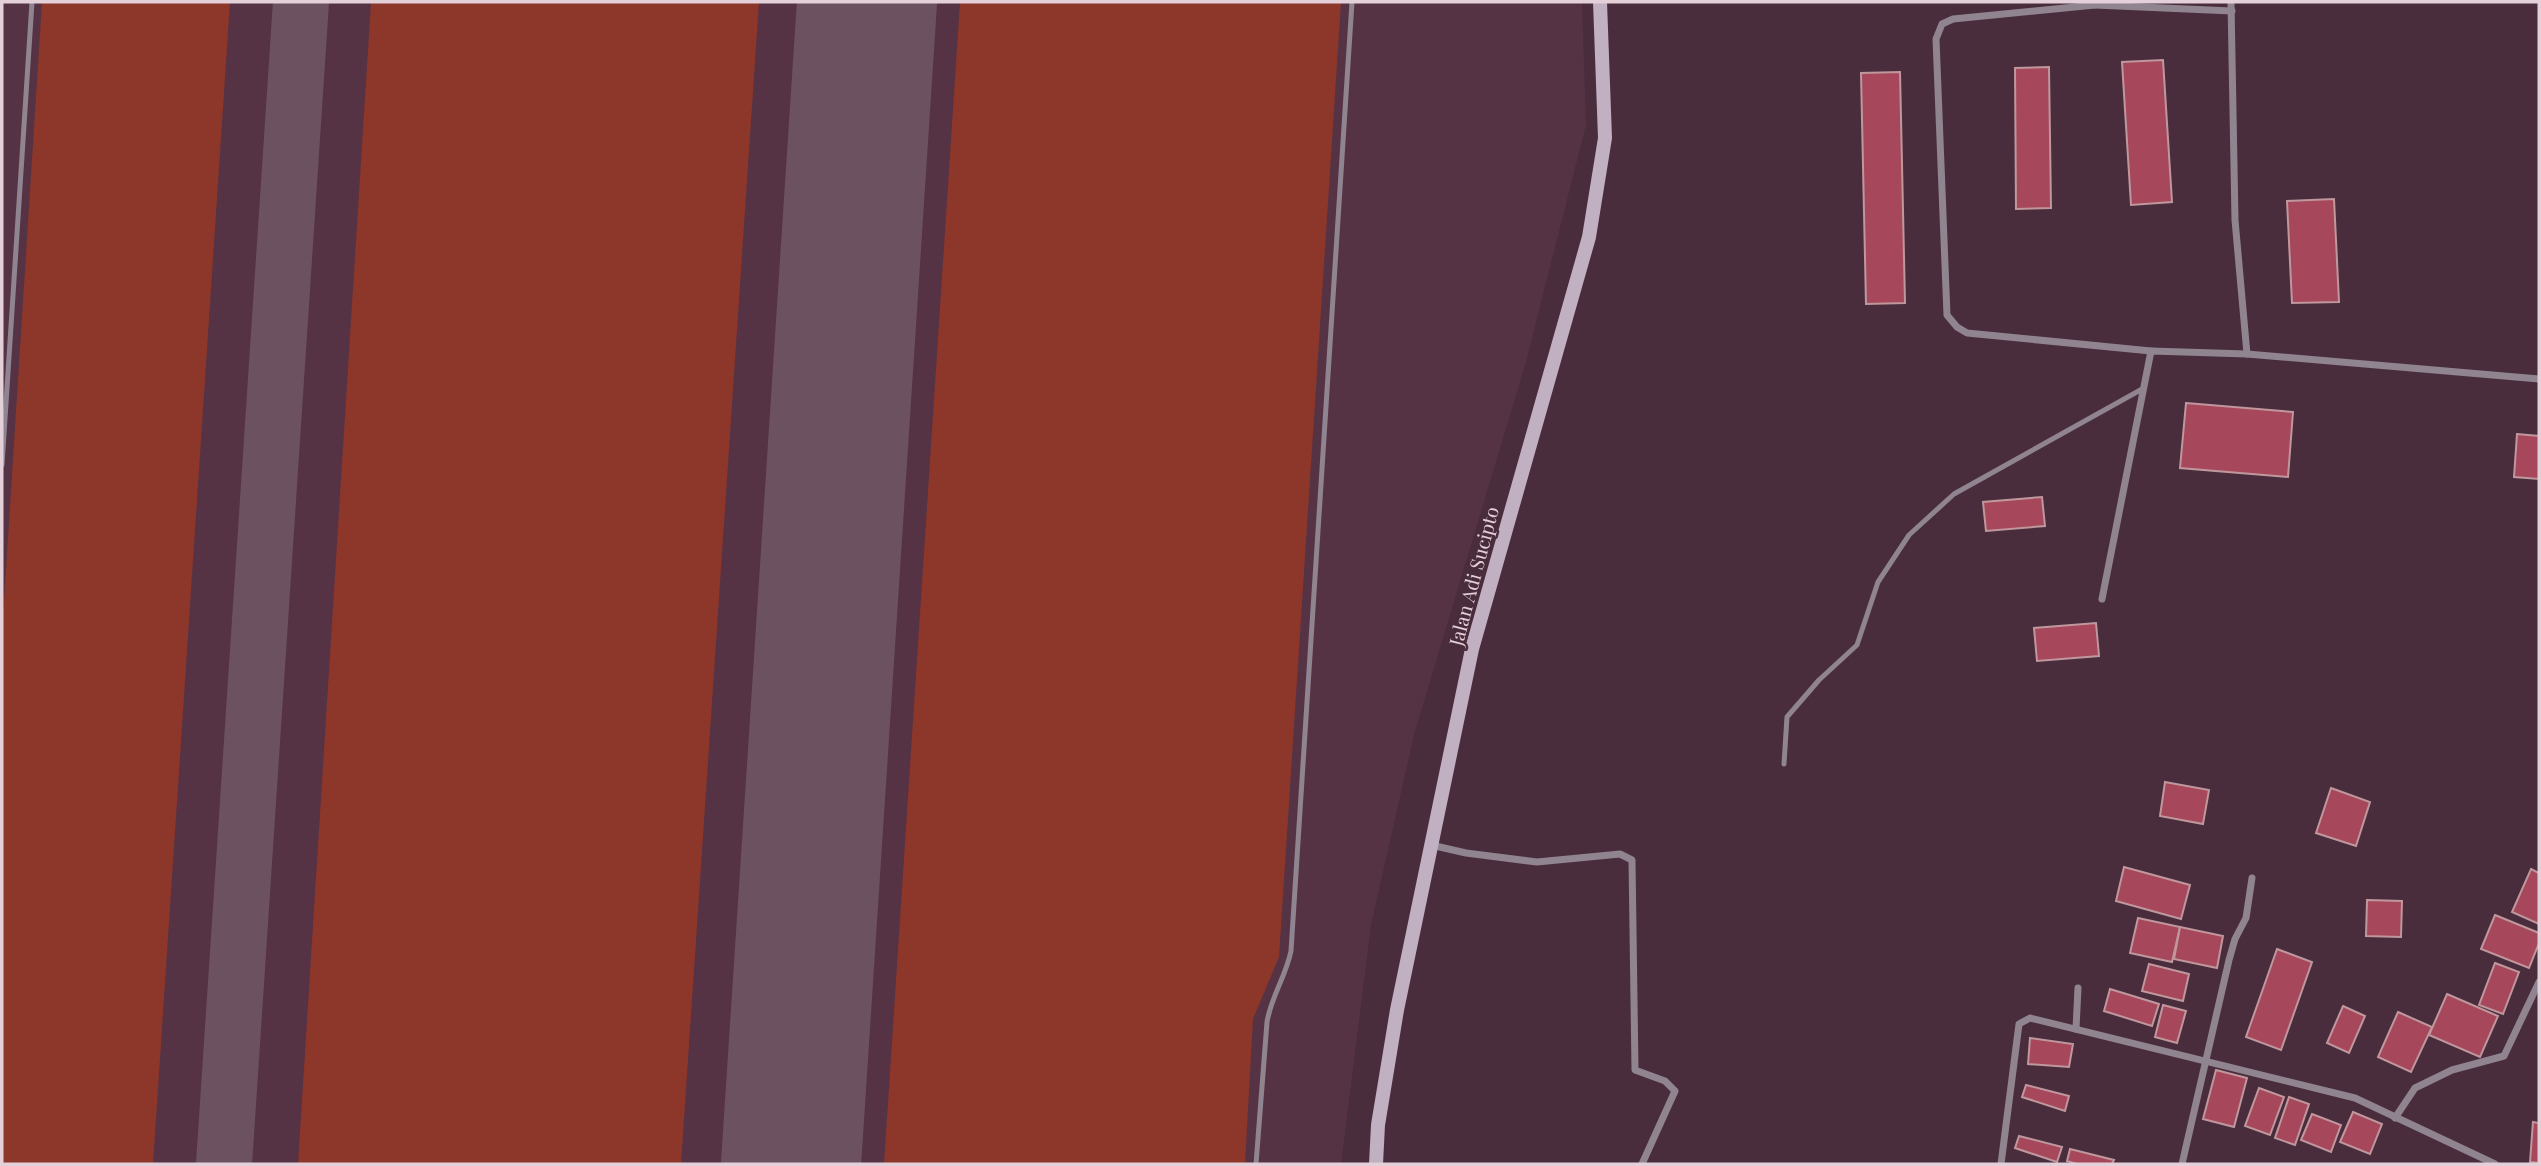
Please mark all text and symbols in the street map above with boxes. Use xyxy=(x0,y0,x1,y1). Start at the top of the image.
street label: Jalan Adi Sucipto xyxy=(1442,503,1504,649)

